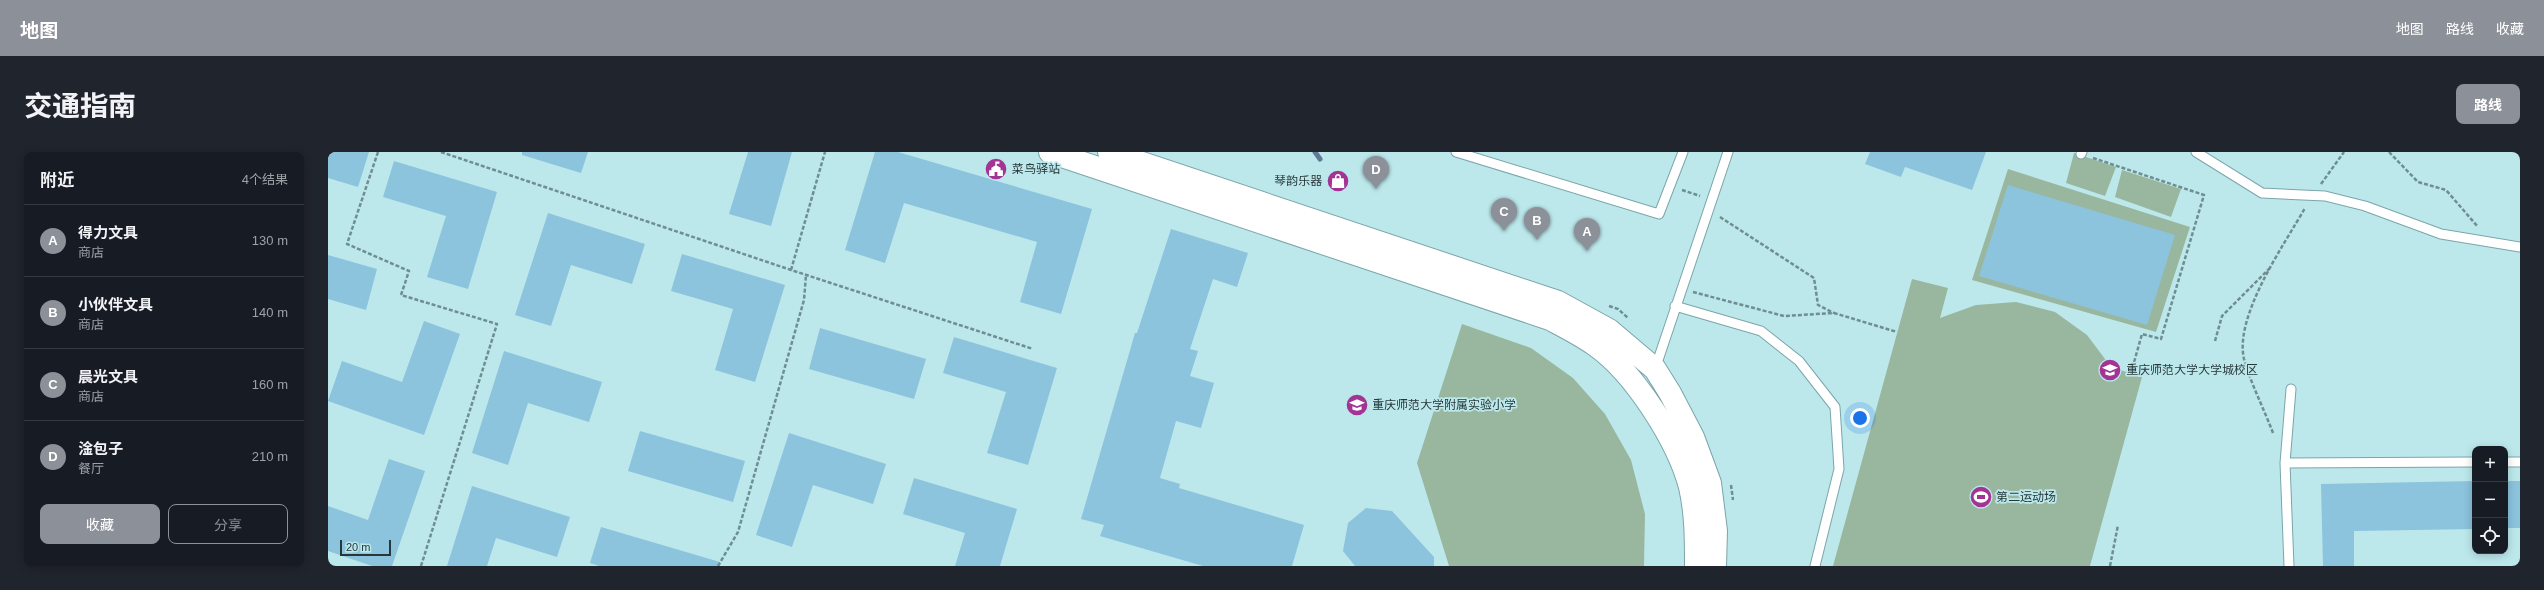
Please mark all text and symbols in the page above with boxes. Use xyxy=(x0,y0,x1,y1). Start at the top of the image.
text: 地图 xyxy=(20,20,58,41)
text: 地图 xyxy=(2396,21,2424,37)
text: 路线 xyxy=(2446,21,2474,37)
text: 收藏 xyxy=(2496,21,2524,37)
button: 路线 xyxy=(2456,84,2520,124)
text: 交通指南 xyxy=(24,91,136,122)
public building icon: 菜鸟驿站 xyxy=(983,156,1009,182)
pin: D xyxy=(1363,156,1389,189)
place label: 菜鸟驿站 xyxy=(1012,162,1060,176)
shop icon: 琴韵乐器 xyxy=(1325,168,1351,194)
text: 附近 xyxy=(40,171,74,190)
text: 4个结果 xyxy=(242,172,288,187)
place label: 琴韵乐器 xyxy=(1274,174,1322,188)
pin: C xyxy=(1491,198,1517,231)
pin: B xyxy=(1524,207,1550,240)
pin: A xyxy=(1574,218,1600,251)
text: 得力文具 xyxy=(78,224,138,241)
text: A xyxy=(48,233,58,248)
text: 130 m xyxy=(252,233,288,248)
text: 商店 xyxy=(78,245,104,260)
text: 小伙伴文具 xyxy=(78,296,153,313)
text: B xyxy=(48,305,58,320)
text: 140 m xyxy=(252,305,288,320)
text: 商店 xyxy=(78,317,104,332)
school or university icon: 重庆师范大学大学城校区 xyxy=(2097,357,2123,383)
place label: 重庆师范大学大学城校区 xyxy=(2126,363,2258,377)
text: 晨光文具 xyxy=(78,368,138,385)
text: C xyxy=(48,377,58,392)
text: 160 m xyxy=(252,377,288,392)
text: 商店 xyxy=(78,389,104,404)
school or university icon: 重庆师范大学附属实验小学 xyxy=(1344,392,1370,418)
place label: 重庆师范大学附属实验小学 xyxy=(1372,398,1516,412)
your location xyxy=(1850,408,1870,428)
text: 淦包子 xyxy=(78,440,123,457)
map controls xyxy=(2472,446,2508,554)
button: + xyxy=(2472,446,2508,482)
text: D xyxy=(48,449,58,464)
text: 210 m xyxy=(252,449,288,464)
text: 餐厅 xyxy=(78,461,104,476)
button: − xyxy=(2472,482,2508,518)
sports icon: 第二运动场 xyxy=(1968,484,1994,510)
place label: 第二运动场 xyxy=(1996,490,2056,504)
button: 收藏 xyxy=(40,504,160,544)
button: 分享 xyxy=(168,504,288,544)
button: locate xyxy=(2472,518,2508,554)
scale bar xyxy=(340,538,391,557)
text: 20 m xyxy=(346,541,370,553)

